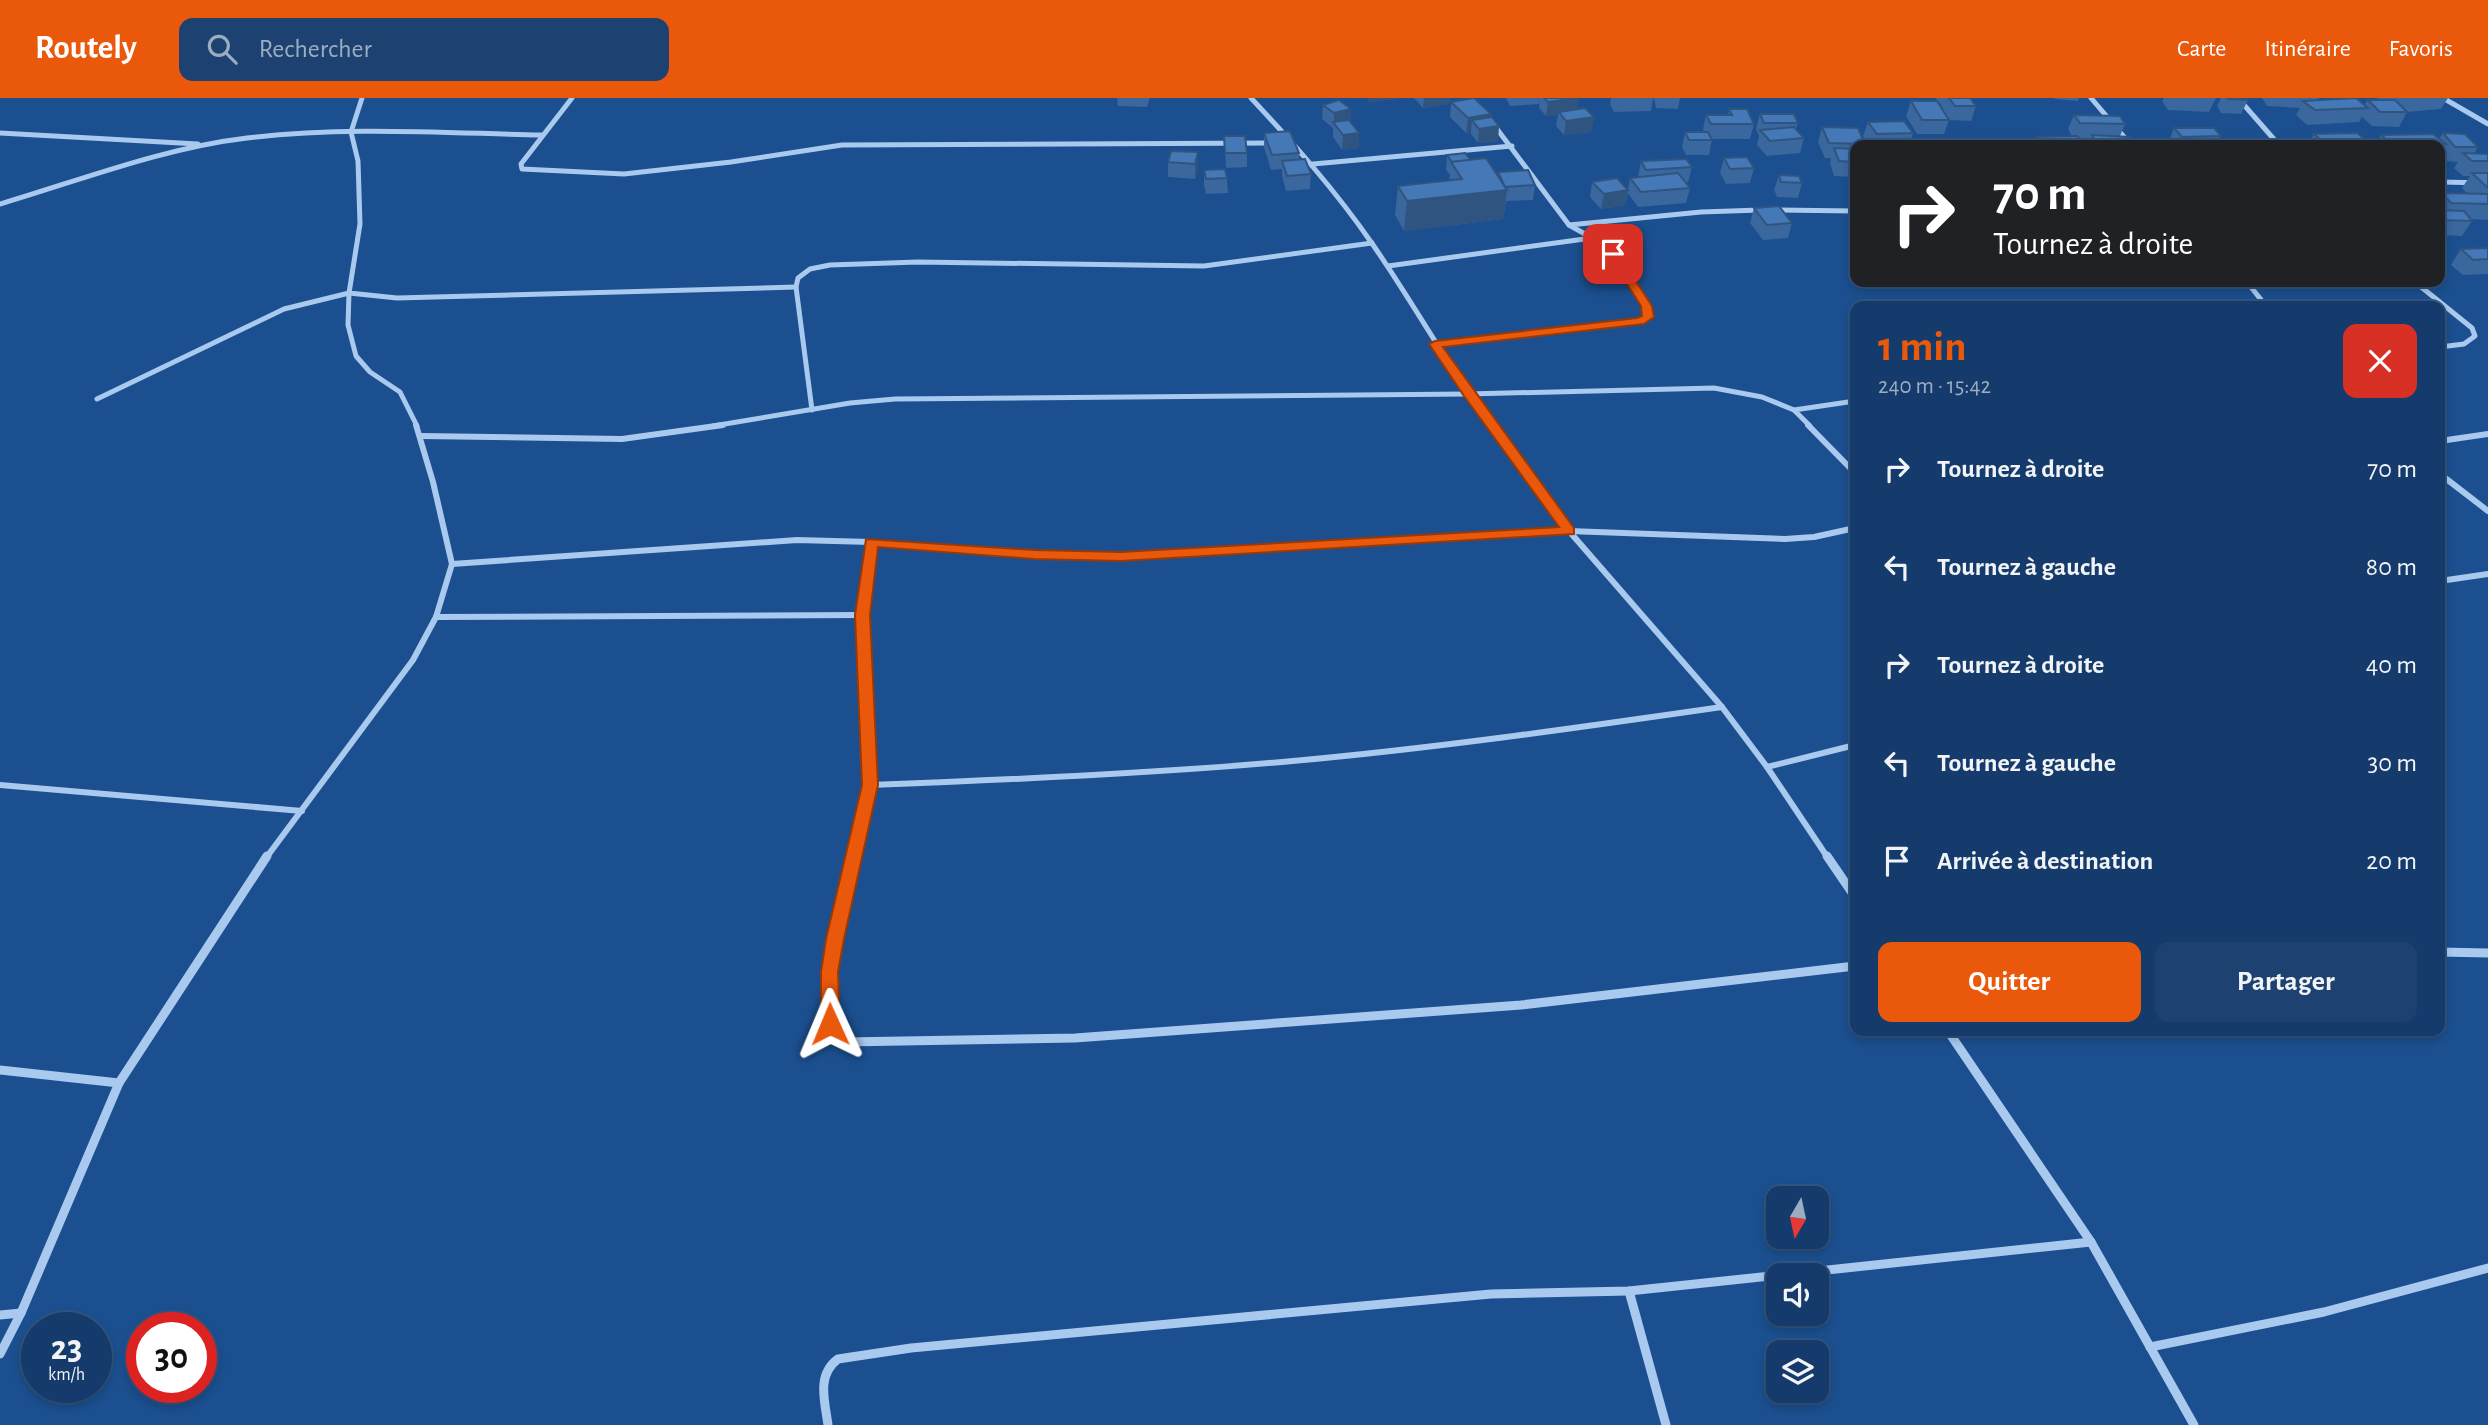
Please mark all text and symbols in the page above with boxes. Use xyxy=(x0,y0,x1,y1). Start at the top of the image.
search box xyxy=(179,18,669,81)
icon: search xyxy=(203,30,241,68)
text: Routely xyxy=(35,32,137,65)
text: Rechercher xyxy=(259,36,372,62)
text: Carte xyxy=(2177,37,2226,61)
text: Itinéraire xyxy=(2264,37,2351,61)
text: Favoris xyxy=(2389,37,2453,61)
icon: right xyxy=(1878,168,1969,259)
text: 70 m xyxy=(1993,170,2087,219)
pin xyxy=(1583,224,1643,284)
text: Tournez à droite xyxy=(1993,228,2193,260)
icon: arrive xyxy=(1594,235,1632,273)
button: close xyxy=(2343,324,2417,398)
text: 1 min xyxy=(1878,326,1967,368)
text: 240 m · 15:42 xyxy=(1878,375,1991,398)
icon: right xyxy=(1878,450,1916,488)
text: Tournez à droite xyxy=(1937,456,2104,482)
text: 70 m xyxy=(2367,456,2417,482)
icon: left xyxy=(1878,548,1916,586)
text: Tournez à gauche xyxy=(1937,554,2116,580)
text: 80 m xyxy=(2366,554,2417,580)
icon: right xyxy=(1878,646,1916,684)
text: Tournez à droite xyxy=(1937,652,2104,678)
text: 40 m xyxy=(2366,652,2417,678)
icon: left xyxy=(1878,744,1916,782)
text: Tournez à gauche xyxy=(1937,750,2116,776)
text: 30 m xyxy=(2367,750,2417,776)
icon: arrive xyxy=(1878,842,1916,880)
text: Arrivée à destination xyxy=(1937,848,2153,874)
text: 20 m xyxy=(2366,848,2417,874)
button: Quitter xyxy=(1878,942,2141,1022)
button: Partager xyxy=(2155,942,2417,1022)
position arrow xyxy=(793,987,867,1061)
north arrow xyxy=(1766,1186,1829,1250)
map controls xyxy=(1766,1186,1829,1403)
button: sound xyxy=(1766,1263,1829,1326)
speed limit sign: 30 xyxy=(126,1312,217,1403)
text: 23 xyxy=(51,1331,82,1366)
button: layers xyxy=(1766,1340,1829,1403)
text: km/h xyxy=(48,1366,85,1384)

